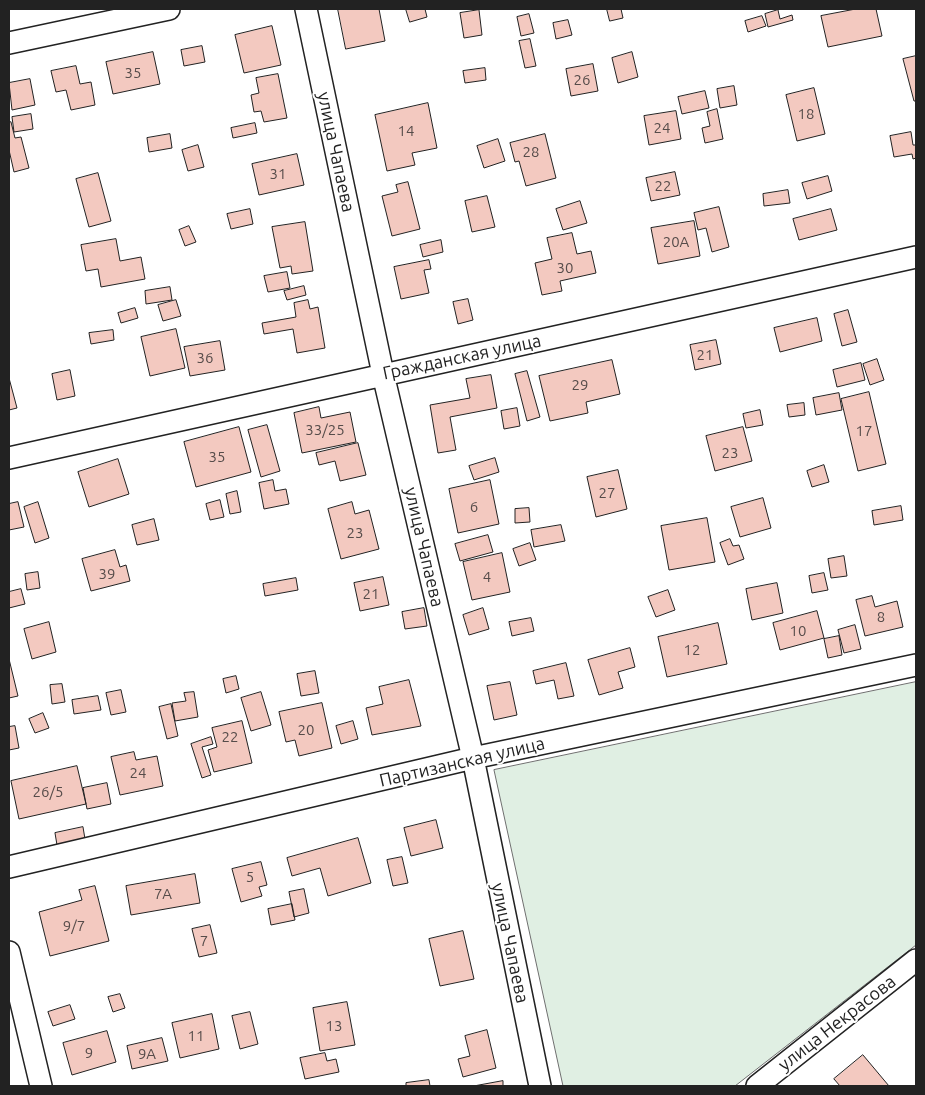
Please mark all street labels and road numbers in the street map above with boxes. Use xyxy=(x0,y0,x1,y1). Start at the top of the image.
street label: улица Чапаева xyxy=(313,90,359,214)
street label: Гражданская улица xyxy=(381,330,543,384)
street label: улица Чапаева xyxy=(400,485,448,609)
street label: Партизанская улица xyxy=(377,732,547,792)
street label: улица Чапаева xyxy=(487,881,533,1005)
street label: улица Некрасова xyxy=(774,970,900,1076)

